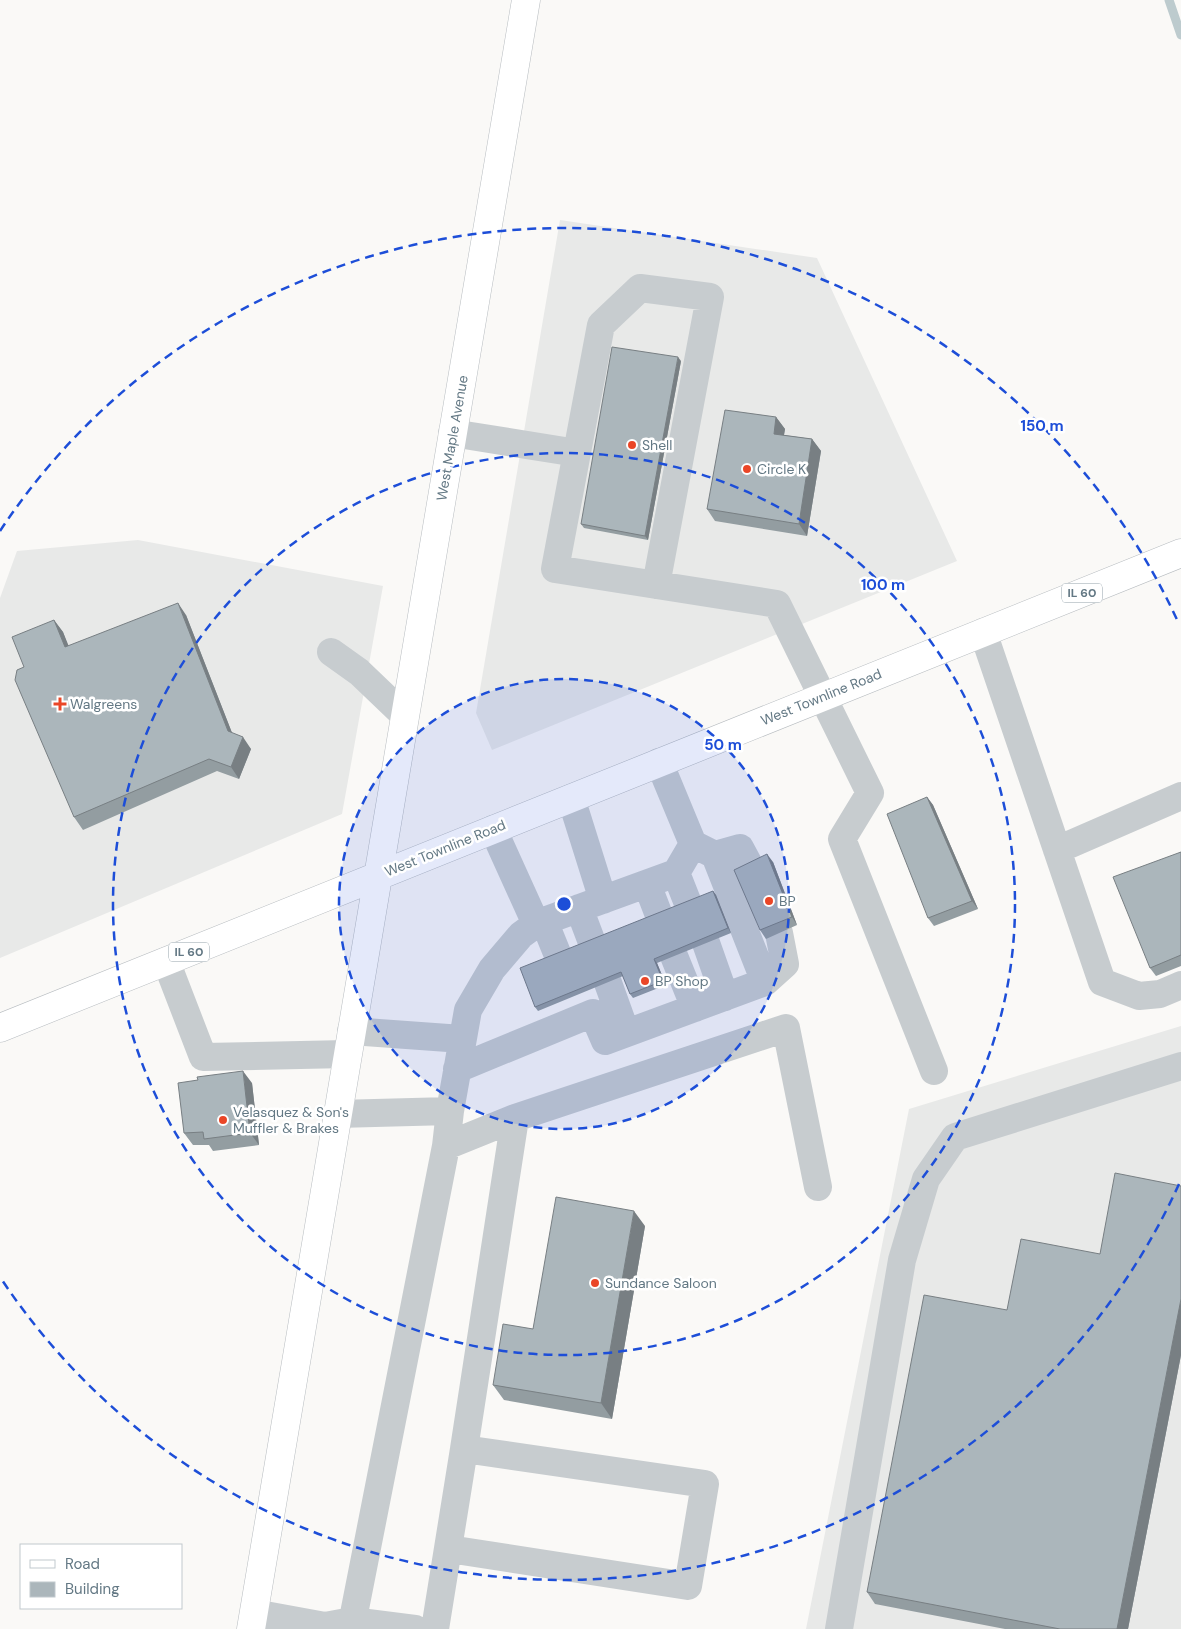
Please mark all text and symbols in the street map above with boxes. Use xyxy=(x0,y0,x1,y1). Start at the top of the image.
street label: West Maple Avenue xyxy=(432,374,472,502)
text: 150 m xyxy=(1021,416,1064,436)
place label: Shell xyxy=(642,436,672,454)
marker: Shell xyxy=(626,439,638,451)
place label: Circle K xyxy=(757,460,806,478)
marker: Circle K xyxy=(741,463,753,475)
text: 100 m xyxy=(861,575,905,595)
road number: IL 60 xyxy=(1062,584,1102,602)
street label: West Townline Road xyxy=(758,665,884,729)
place label: Walgreens xyxy=(70,695,137,713)
marker: Walgreens xyxy=(54,698,66,710)
text: 50 m xyxy=(704,735,742,755)
street label: West Townline Road xyxy=(382,816,508,880)
place label: BP xyxy=(779,892,796,910)
centre of rings xyxy=(555,895,573,913)
marker: BP xyxy=(763,895,775,907)
road number: IL 60 xyxy=(169,942,209,962)
place label: BP Shop xyxy=(655,972,709,990)
marker: BP Shop xyxy=(639,975,651,987)
place label: Velasquez & Son's Muffler & Brakes xyxy=(233,1103,349,1137)
marker: Velasquez & Son's Muffler & Brakes xyxy=(217,1114,229,1126)
place label: Sundance Saloon xyxy=(605,1274,717,1292)
marker: Sundance Saloon xyxy=(589,1277,601,1289)
legend xyxy=(20,1544,182,1609)
text: Road xyxy=(65,1554,100,1574)
text: Building xyxy=(65,1579,120,1599)

